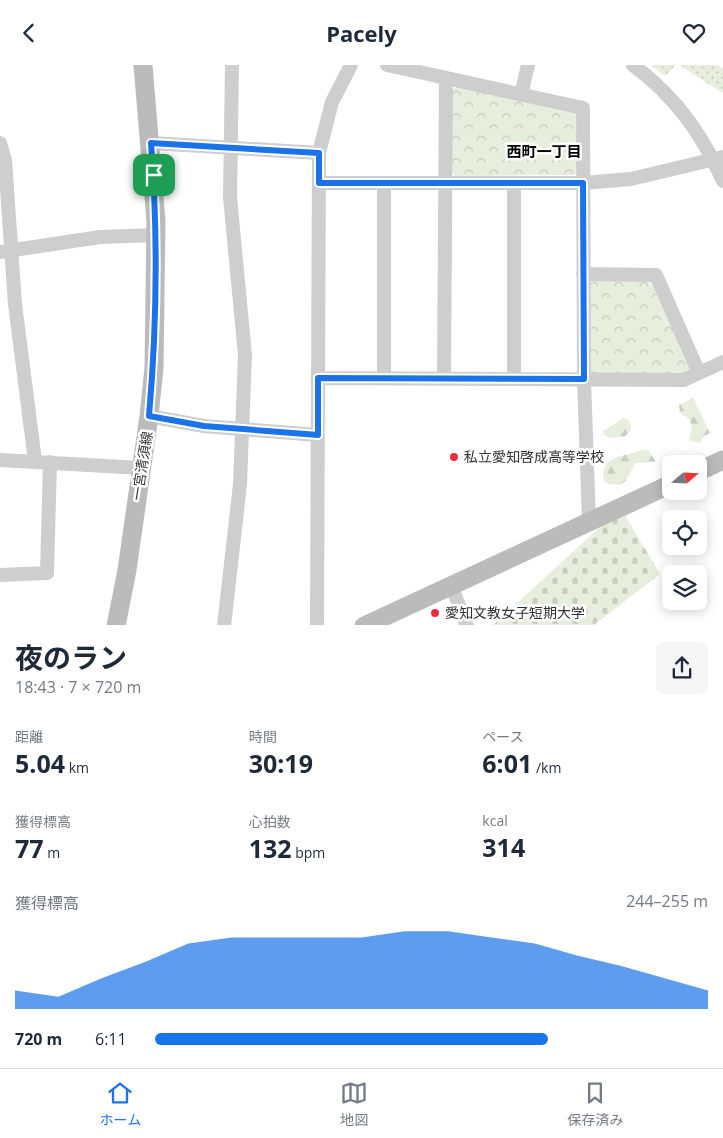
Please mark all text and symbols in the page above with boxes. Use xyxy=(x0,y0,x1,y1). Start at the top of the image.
text: Pacely xyxy=(326,18,397,48)
icon: back xyxy=(15,19,43,47)
icon: heart xyxy=(680,19,708,47)
district label: 西町一丁目 xyxy=(506,141,582,161)
pin xyxy=(133,154,175,196)
icon: arrive xyxy=(140,161,168,189)
street label: 一宮清須線 xyxy=(127,430,156,502)
place label: 私立愛知啓成高等学校 xyxy=(464,447,604,466)
marker: 私立愛知啓成高等学校 xyxy=(448,451,460,463)
north arrow xyxy=(662,455,708,500)
map controls xyxy=(662,455,707,610)
button: locate xyxy=(662,510,707,555)
button: layers xyxy=(662,565,707,610)
place label: 愛知文教女子短期大学 xyxy=(445,603,585,622)
marker: 愛知文教女子短期大学 xyxy=(429,607,441,619)
text: 夜のラン xyxy=(15,638,127,676)
button: share xyxy=(656,642,708,694)
text: 18:43 · 7 × 720 m xyxy=(15,676,141,698)
text: 距離 xyxy=(15,727,43,746)
text: 時間 xyxy=(249,727,277,746)
text: ペース xyxy=(482,727,524,746)
text: 5.04 xyxy=(15,746,65,780)
text: 30:19 xyxy=(249,746,313,780)
text: 6:01 xyxy=(482,746,532,780)
text: km xyxy=(65,758,89,777)
text: /km xyxy=(532,758,561,777)
text: kcal xyxy=(482,811,508,830)
text: 獲得標高 xyxy=(15,812,71,831)
text: 心拍数 xyxy=(249,812,291,831)
text: 314 xyxy=(482,830,525,864)
text: 77 xyxy=(15,831,44,865)
text: 132 xyxy=(249,831,292,865)
text: m xyxy=(44,843,60,862)
text: bpm xyxy=(292,843,325,862)
text: 244–255 m xyxy=(626,890,708,912)
text: 獲得標高 xyxy=(15,892,79,914)
text: 720 m xyxy=(15,1028,62,1050)
text: 6:11 xyxy=(95,1028,127,1050)
tab: ホーム xyxy=(100,1079,141,1129)
tab: 地図 xyxy=(340,1079,368,1129)
tab: 保存済み xyxy=(567,1079,623,1129)

